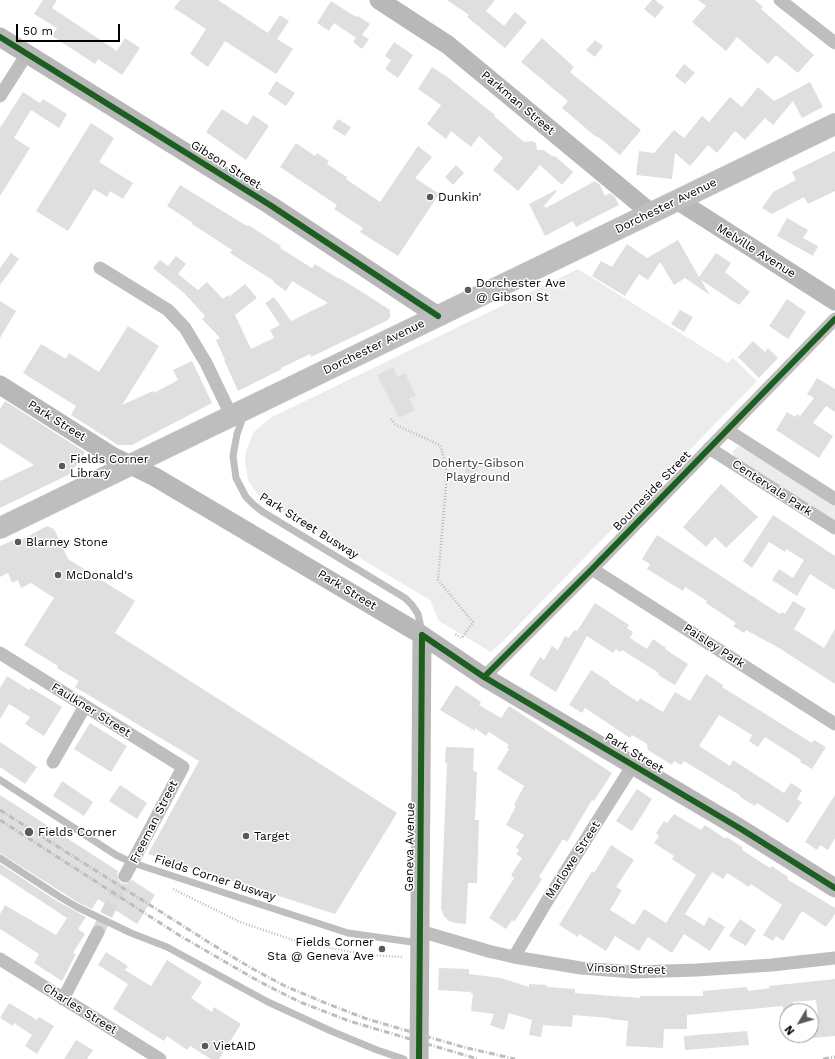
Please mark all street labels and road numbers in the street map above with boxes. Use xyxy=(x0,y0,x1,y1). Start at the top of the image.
street label: Parkman Street xyxy=(478,68,558,138)
street label: Gibson Street xyxy=(188,138,264,192)
street label: Dorchester Avenue xyxy=(613,175,719,237)
street label: Melville Avenue xyxy=(714,221,798,281)
street label: Dorchester Avenue xyxy=(321,316,427,378)
street label: Park Street xyxy=(25,397,89,445)
street label: Bourneside Street xyxy=(610,448,694,534)
street label: Centervale Park xyxy=(729,457,815,519)
street label: Park Street Busway xyxy=(257,490,361,562)
street label: Park Street xyxy=(315,567,379,613)
street label: Paisley Park xyxy=(681,621,747,671)
street label: Faulkner Street xyxy=(49,680,133,740)
street label: Park Street xyxy=(602,730,666,776)
street label: Freeman Street xyxy=(127,778,181,866)
street label: Geneva Avenue xyxy=(402,802,418,892)
street label: Marlowe Street xyxy=(543,819,603,901)
street label: Fields Corner Busway xyxy=(153,852,277,904)
street label: Vinson Street xyxy=(586,960,666,978)
street label: Charles Street xyxy=(40,981,120,1037)

